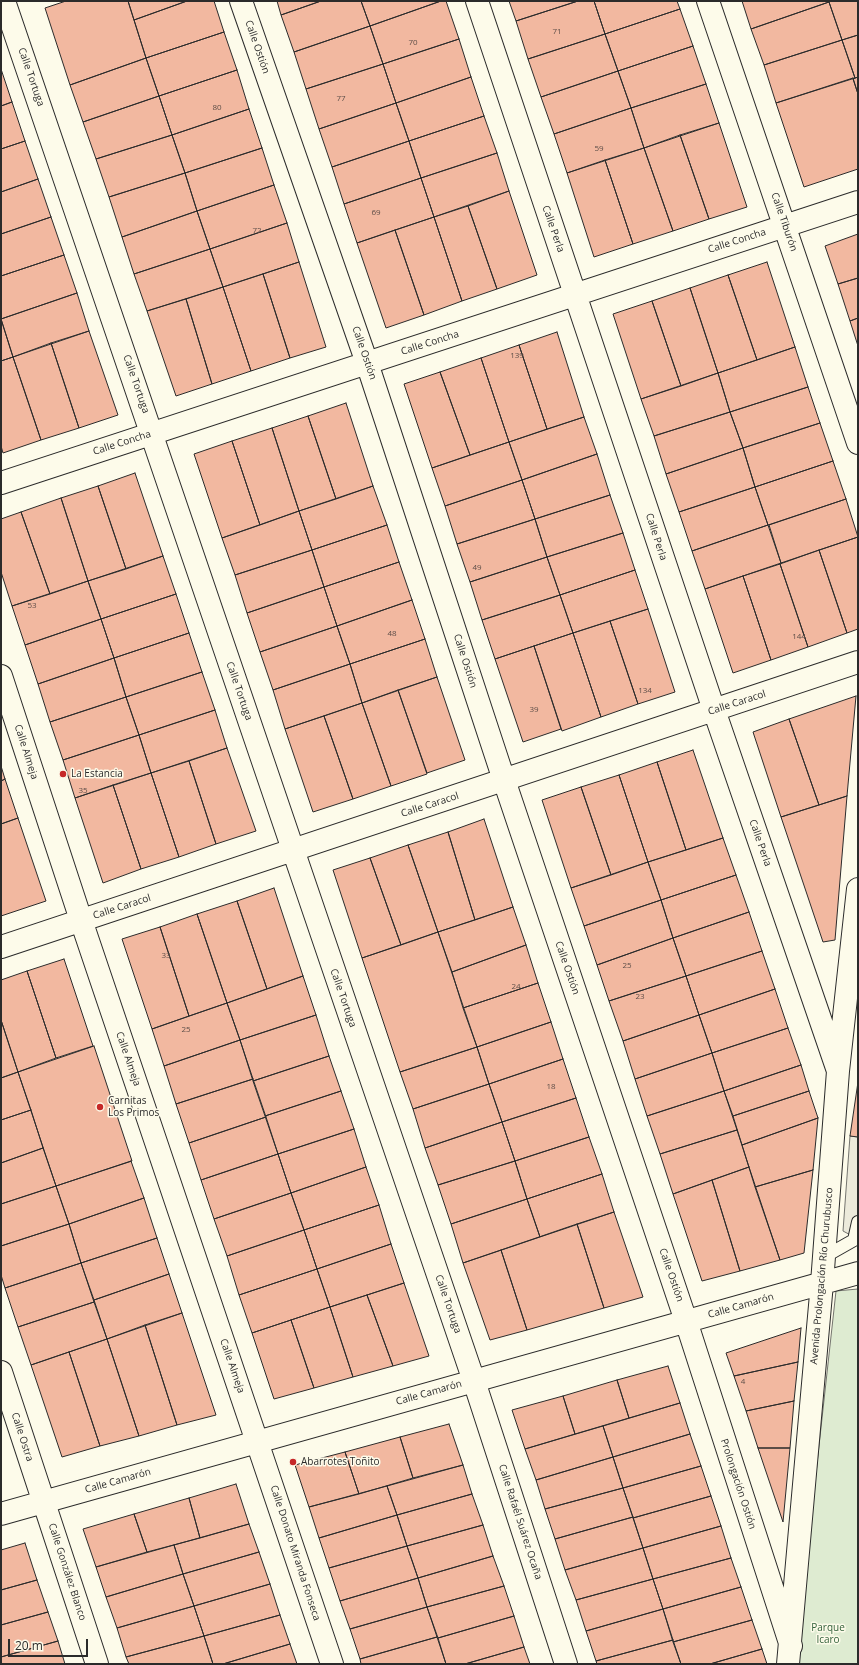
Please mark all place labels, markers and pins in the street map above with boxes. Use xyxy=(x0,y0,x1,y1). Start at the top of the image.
place label: La Estancia xyxy=(71,768,123,780)
marker: La Estancia xyxy=(58,769,68,779)
place label: Carnitas Los Primos xyxy=(108,1095,159,1118)
marker: Carnitas Los Primos xyxy=(95,1102,105,1112)
place label: Abarrotes Toñito xyxy=(301,1456,379,1468)
marker: Abarrotes Toñito xyxy=(288,1457,298,1467)

